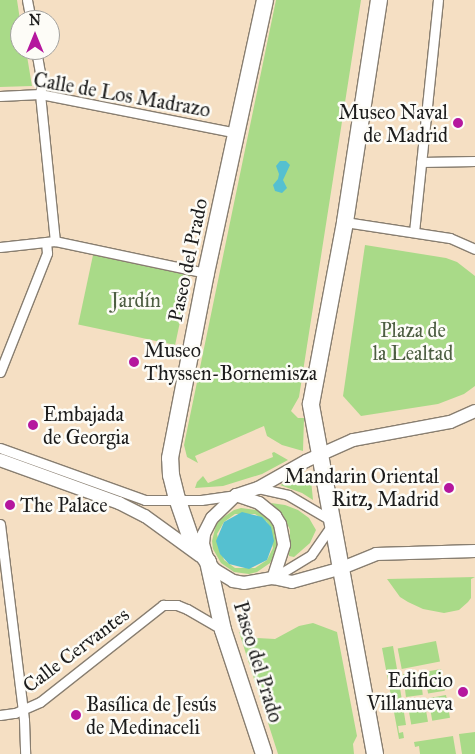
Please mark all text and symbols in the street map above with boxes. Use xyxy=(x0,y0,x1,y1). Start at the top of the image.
north arrow xyxy=(10,10,60,60)
text: N xyxy=(29,12,41,29)
street label: Calle de Los Madrazo xyxy=(32,68,212,122)
place label: Museo Naval de Madrid xyxy=(339,100,448,147)
marker: Museo Naval de Madrid xyxy=(452,117,464,129)
street label: Paseo del Prado xyxy=(163,196,213,324)
park label: Jardín xyxy=(111,288,161,312)
park label: Plaza de la Lealtad xyxy=(373,319,453,366)
place label: Museo Thyssen-Bornemisza xyxy=(144,339,317,386)
marker: Museo Thyssen-Bornemisza xyxy=(128,356,140,368)
place label: Embajada de Georgia xyxy=(43,402,130,449)
marker: Embajada de Georgia xyxy=(27,419,39,431)
place label: Mandarin Oriental Ritz, Madrid xyxy=(284,464,439,511)
marker: Mandarin Oriental Ritz, Madrid xyxy=(443,482,455,494)
place label: The Palace xyxy=(20,493,108,517)
marker: The Palace xyxy=(4,499,16,511)
street label: Paseo del Prado xyxy=(228,599,288,725)
street label: Calle Cervantes xyxy=(18,602,134,698)
place label: Edificio Villanueva xyxy=(367,668,453,715)
marker: Edificio Villanueva xyxy=(457,686,469,698)
place label: Basílica de Jesús de Medinaceli xyxy=(86,692,216,739)
marker: Basílica de Jesús de Medinaceli xyxy=(70,709,82,721)

